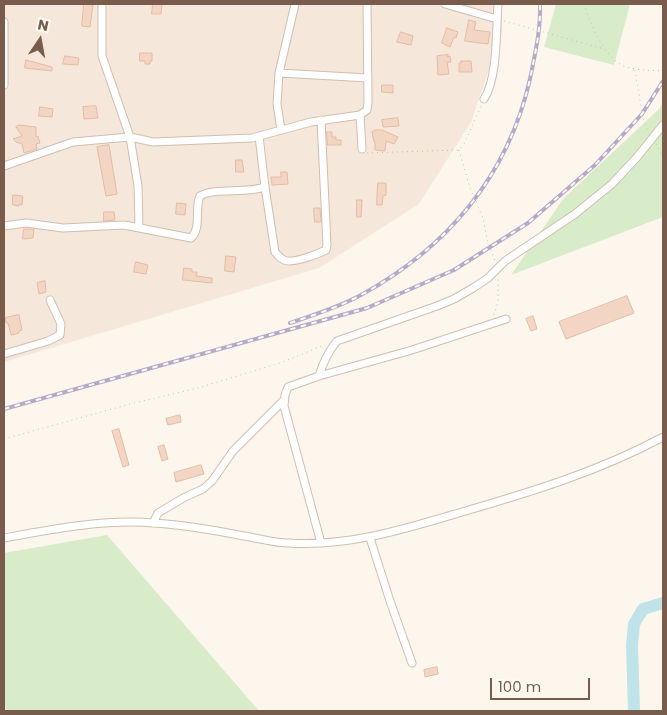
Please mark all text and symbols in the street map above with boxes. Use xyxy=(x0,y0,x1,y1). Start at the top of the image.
text: N xyxy=(36,14,50,36)
north arrow xyxy=(15,15,65,65)
scale bar xyxy=(492,668,592,700)
text: 100 m xyxy=(498,676,541,697)

